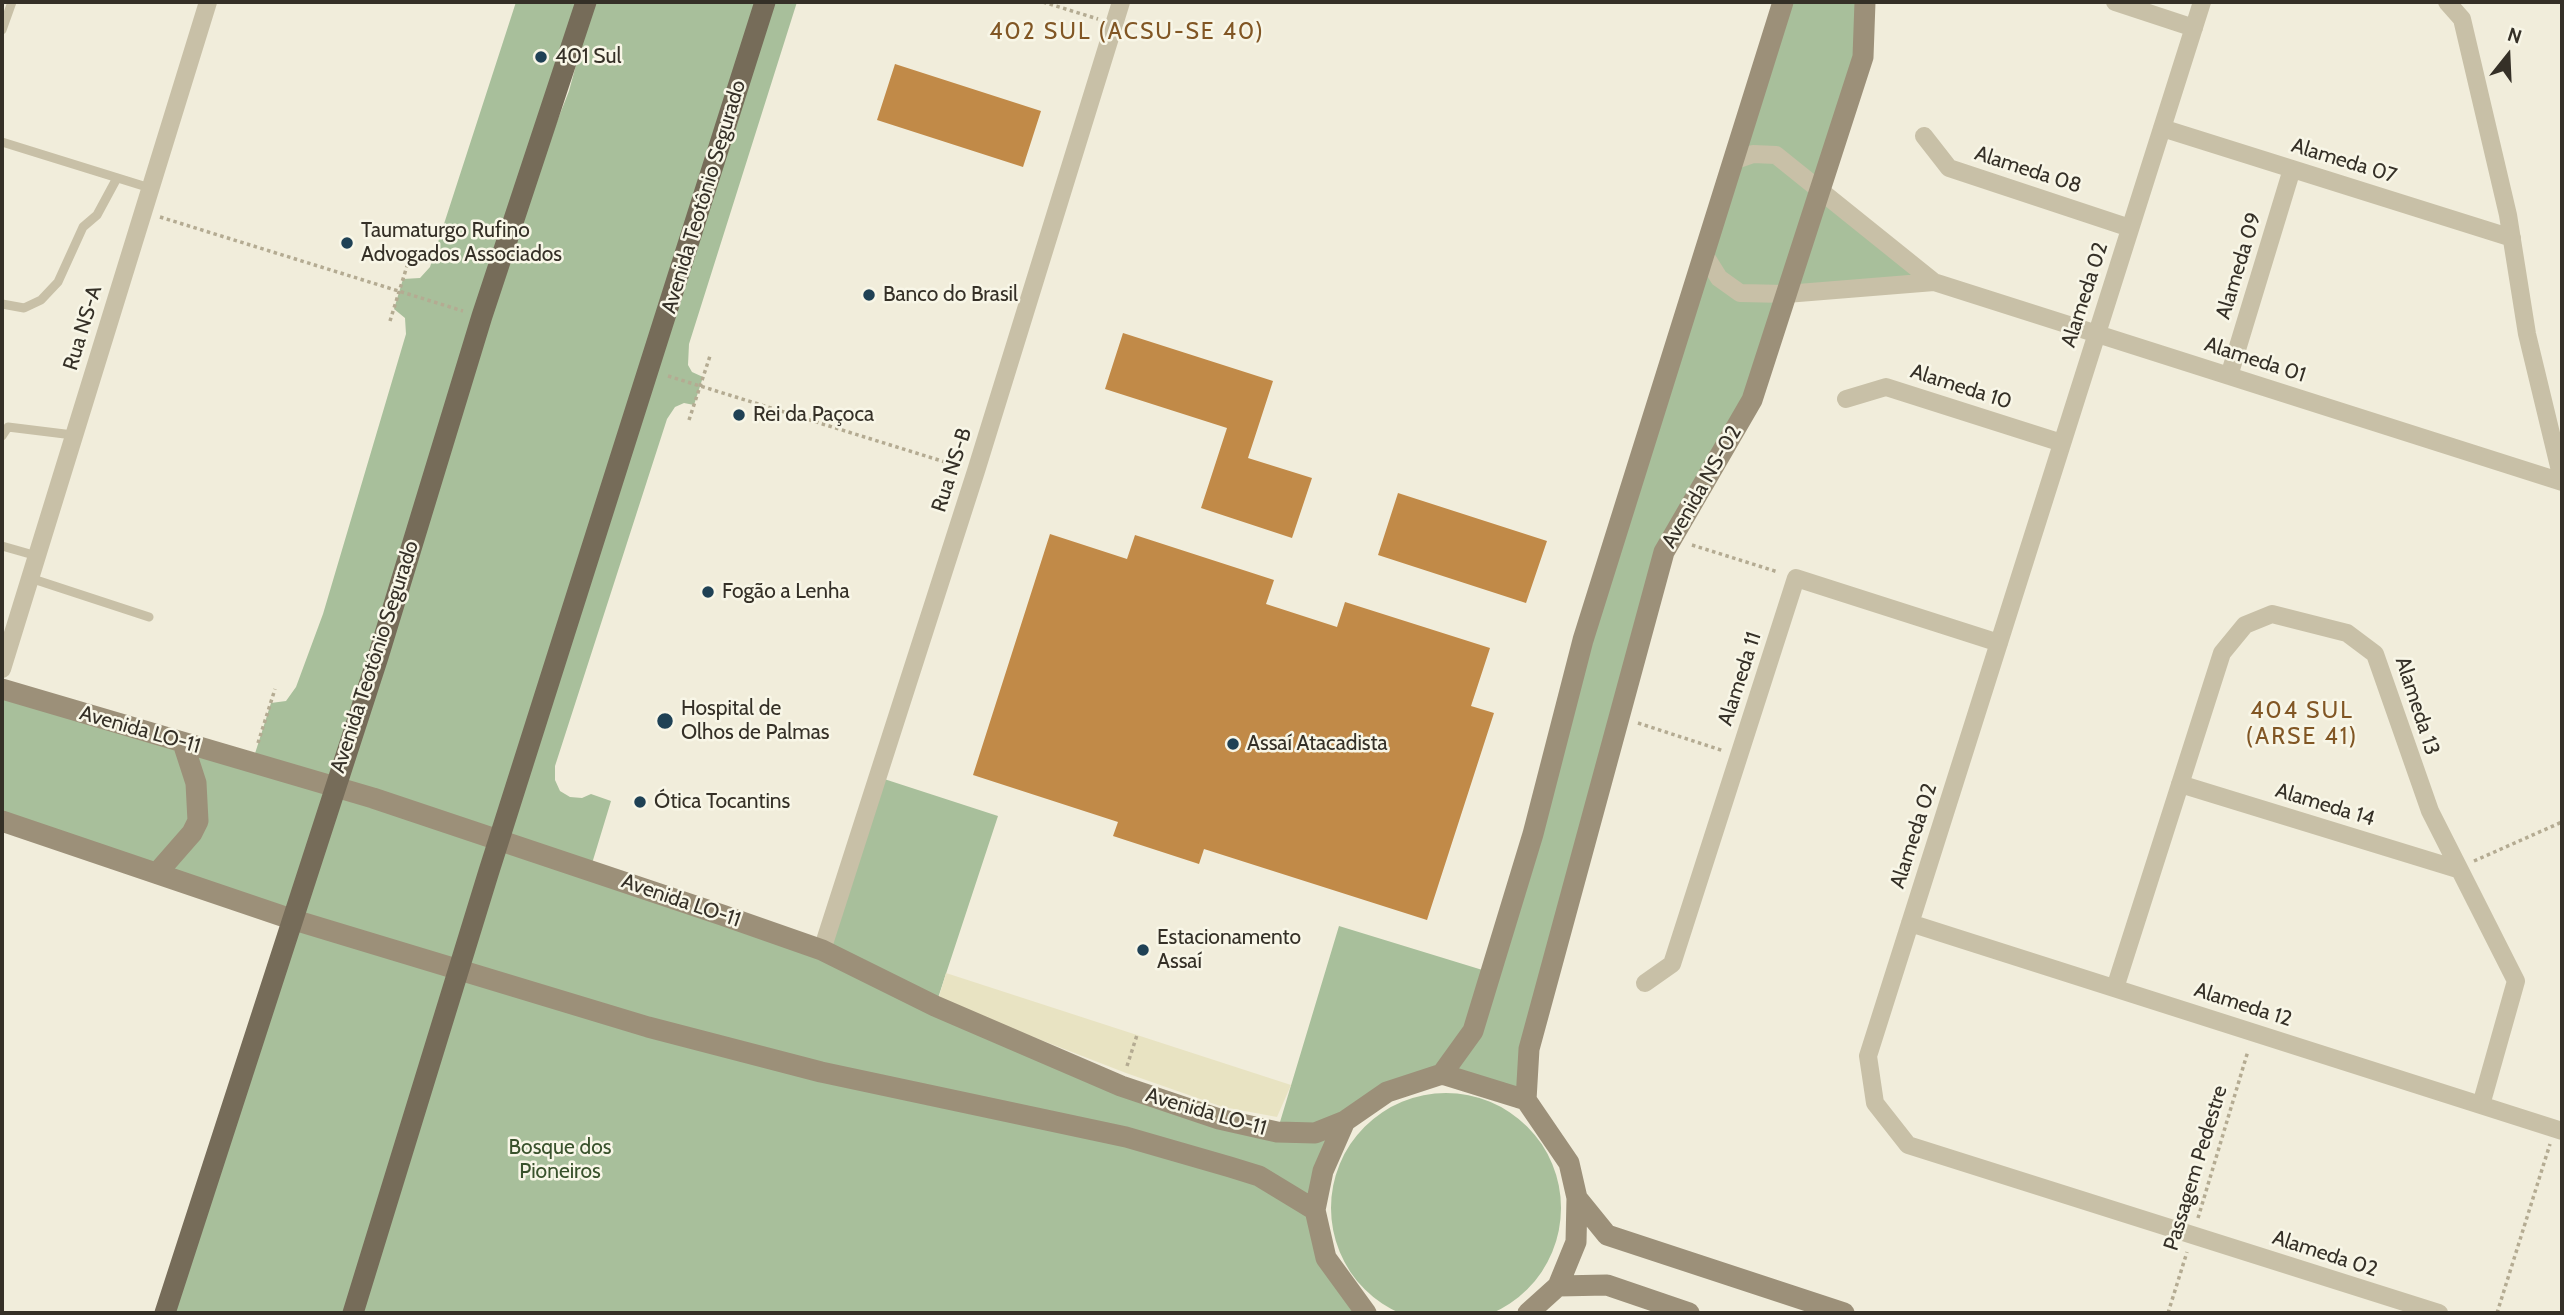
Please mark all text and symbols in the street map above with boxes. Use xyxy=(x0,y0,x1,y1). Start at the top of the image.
district label: 402 SUL (ACSU-SE 40) xyxy=(992,18,1262,46)
north arrow xyxy=(2473,21,2543,91)
text: N xyxy=(2505,23,2525,49)
place label: 401 Sul xyxy=(555,44,621,70)
marker: 401 Sul xyxy=(533,49,549,65)
street label: Avenida Teotônio Segurado xyxy=(656,77,752,317)
street label: Alameda 07 xyxy=(2288,133,2400,189)
street label: Alameda 08 xyxy=(1971,141,2085,199)
street label: Alameda 09 xyxy=(2211,210,2267,322)
place label: Taumaturgo Rufino Advogados Associados xyxy=(361,218,562,268)
marker: Taumaturgo Rufino Advogados Associados xyxy=(339,235,355,251)
street label: Alameda 02 xyxy=(2056,239,2114,351)
place label: Banco do Brasil xyxy=(883,282,1018,308)
street label: Rua NS-A xyxy=(58,283,108,373)
marker: Banco do Brasil xyxy=(861,287,877,303)
street label: Alameda 01 xyxy=(2201,332,2309,388)
street label: Alameda 10 xyxy=(1907,359,2015,415)
place label: Rei da Paçoca xyxy=(753,402,874,428)
marker: Rei da Paçoca xyxy=(731,407,747,423)
street label: Avenida NS-02 xyxy=(1657,421,1747,553)
street label: Rua NS-B xyxy=(927,425,977,515)
street label: Avenida Teotônio Segurado xyxy=(326,538,424,776)
place label: Fogão a Lenha xyxy=(722,579,849,605)
marker: Fogão a Lenha xyxy=(700,584,716,600)
street label: Alameda 11 xyxy=(1713,629,1767,729)
street label: Alameda 13 xyxy=(2389,654,2445,758)
place label: Hospital de Olhos de Palmas xyxy=(681,696,829,746)
district label: 404 SUL (ARSE 41) xyxy=(2247,697,2357,751)
street label: Avenida LO-11 xyxy=(77,701,203,759)
marker: Hospital de Olhos de Palmas xyxy=(655,711,675,731)
place label: Assaí Atacadista xyxy=(1247,731,1388,757)
marker: Assaí Atacadista xyxy=(1225,736,1241,752)
street label: Alameda 14 xyxy=(2272,778,2378,832)
street label: Alameda 02 xyxy=(1885,780,1943,892)
place label: Ótica Tocantins xyxy=(654,789,790,815)
marker: Ótica Tocantins xyxy=(632,794,648,810)
street label: Avenida LO-11 xyxy=(618,869,744,933)
place label: Estacionamento Assaí xyxy=(1157,925,1301,975)
marker: Estacionamento Assaí xyxy=(1135,942,1151,958)
street label: Alameda 12 xyxy=(2191,977,2295,1033)
street label: Passagem Pedestre xyxy=(2159,1082,2233,1254)
street label: Avenida LO-11 xyxy=(1143,1083,1269,1141)
park label: Bosque dos Pioneiros xyxy=(509,1135,611,1185)
street label: Alameda 02 xyxy=(2269,1225,2381,1283)

